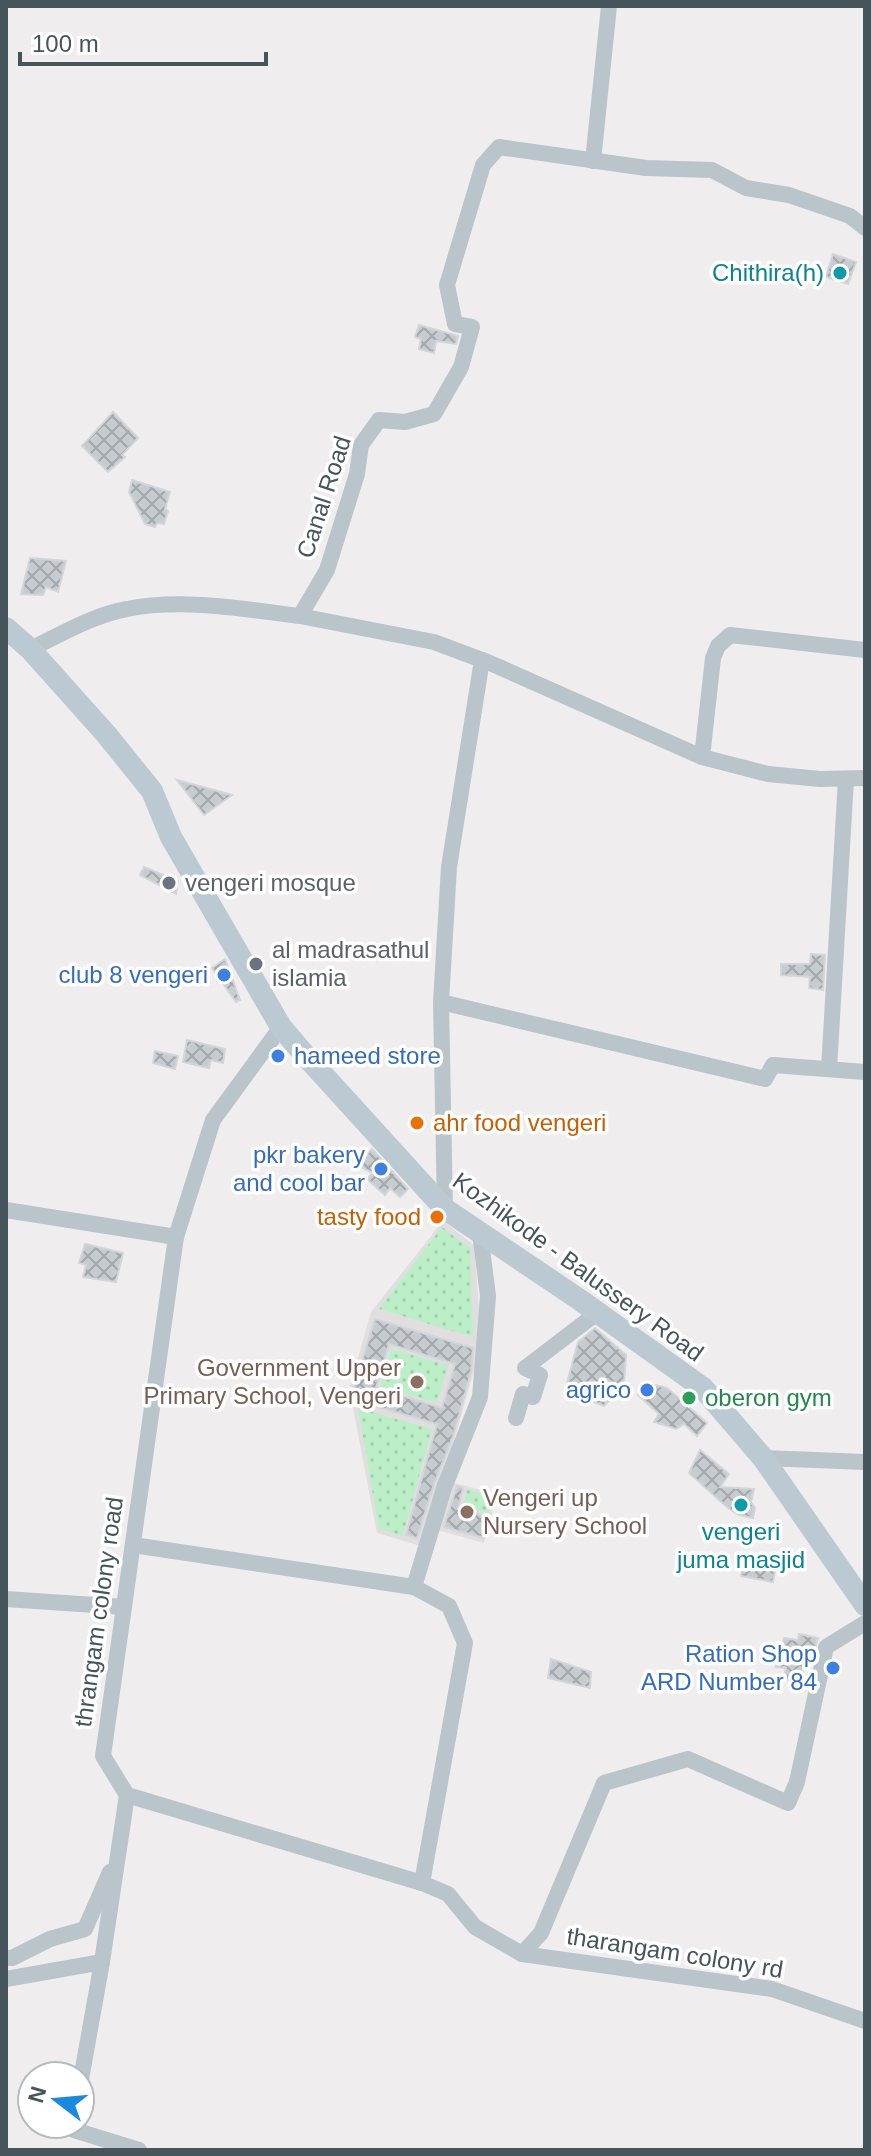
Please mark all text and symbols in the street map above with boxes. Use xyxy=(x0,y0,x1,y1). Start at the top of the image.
scale bar xyxy=(20,16,266,66)
text: 100 m xyxy=(32,30,99,57)
place label: Chithira(h) xyxy=(712,259,824,286)
marker: Chithira(h) xyxy=(831,264,849,282)
street label: Canal Road xyxy=(291,432,356,561)
place label: vengeri mosque xyxy=(185,869,356,896)
marker: vengeri mosque xyxy=(160,874,178,892)
place label: al madrasathul islamia xyxy=(272,936,429,991)
marker: al madrasathul islamia xyxy=(247,955,265,973)
place label: club 8 vengeri xyxy=(59,961,208,988)
marker: club 8 vengeri xyxy=(215,966,233,984)
place label: hameed store xyxy=(294,1042,441,1069)
marker: hameed store xyxy=(269,1047,287,1065)
place label: ahr food vengeri xyxy=(433,1109,606,1136)
marker: ahr food vengeri xyxy=(408,1114,426,1132)
place label: pkr bakery and cool bar xyxy=(233,1141,365,1196)
marker: pkr bakery and cool bar xyxy=(372,1160,390,1178)
street label: Kozhikode - Balussery Road xyxy=(448,1167,709,1367)
place label: tasty food xyxy=(317,1203,421,1230)
marker: tasty food xyxy=(428,1208,446,1226)
place label: Government Upper Primary School, Vengeri xyxy=(144,1354,401,1409)
marker: Government Upper Primary School, Vengeri xyxy=(408,1373,426,1391)
place label: agrico xyxy=(566,1376,631,1403)
marker: agrico xyxy=(638,1381,656,1399)
place label: oberon gym xyxy=(705,1384,832,1411)
marker: oberon gym xyxy=(680,1389,698,1407)
place label: Vengeri up Nursery School xyxy=(483,1484,647,1539)
street label: thrangam colony road xyxy=(69,1495,128,1729)
marker: vengeri juma masjid xyxy=(732,1496,750,1514)
marker: Vengeri up Nursery School xyxy=(458,1503,476,1521)
place label: vengeri juma masjid xyxy=(676,1518,805,1573)
place label: Ration Shop ARD Number 84 xyxy=(641,1640,817,1695)
marker: Ration Shop ARD Number 84 xyxy=(824,1659,842,1677)
street label: tharangam colony rd xyxy=(565,1922,785,1983)
north arrow xyxy=(16,2060,96,2140)
text: N xyxy=(23,2084,51,2106)

